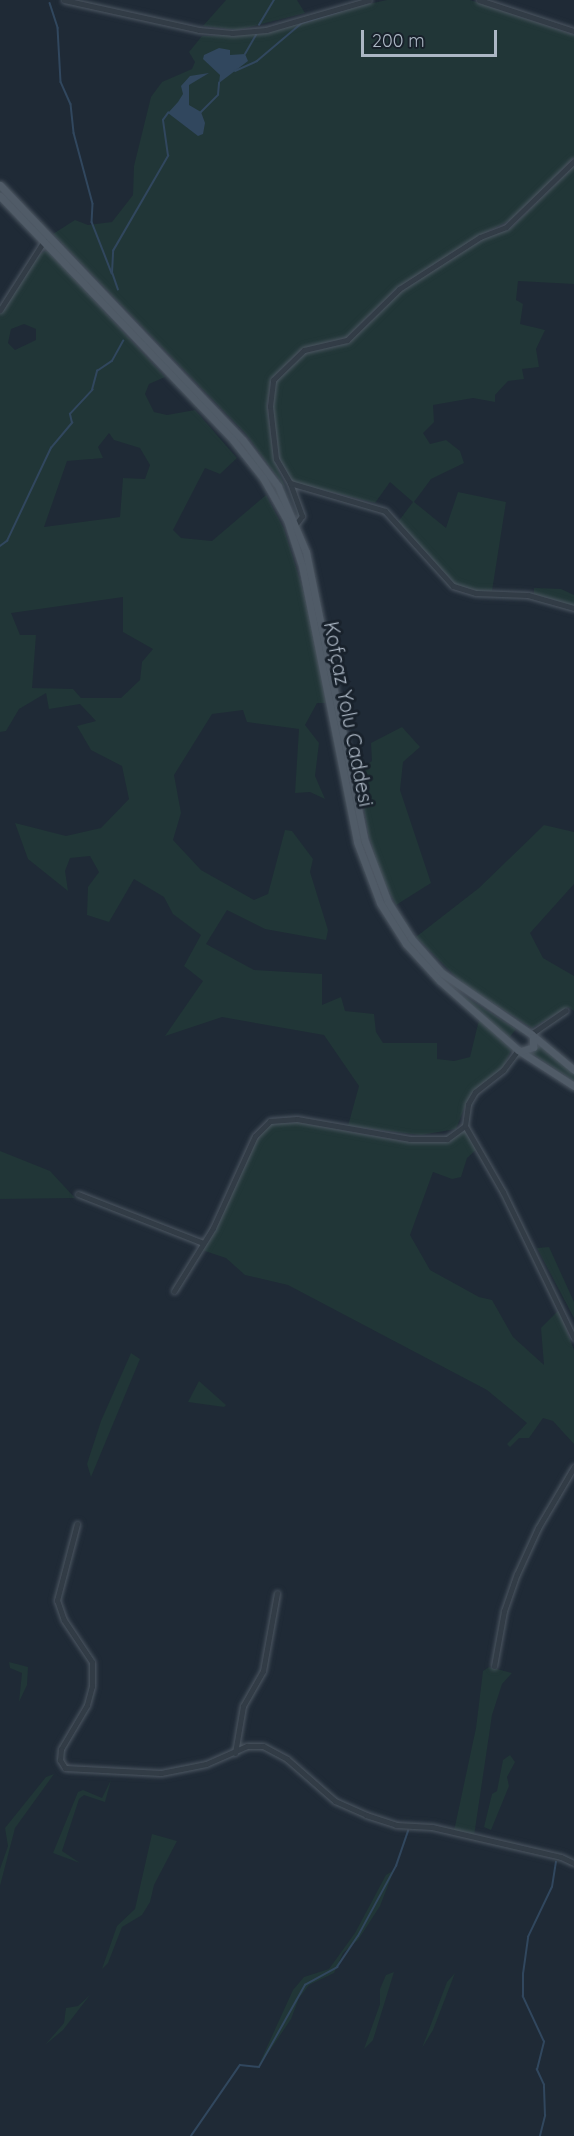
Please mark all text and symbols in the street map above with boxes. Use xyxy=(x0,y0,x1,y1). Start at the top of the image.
scale bar xyxy=(364,18,500,56)
text: 200 m xyxy=(372,29,425,52)
street label: Kofçaz Yolu Caddesi xyxy=(319,619,379,809)

